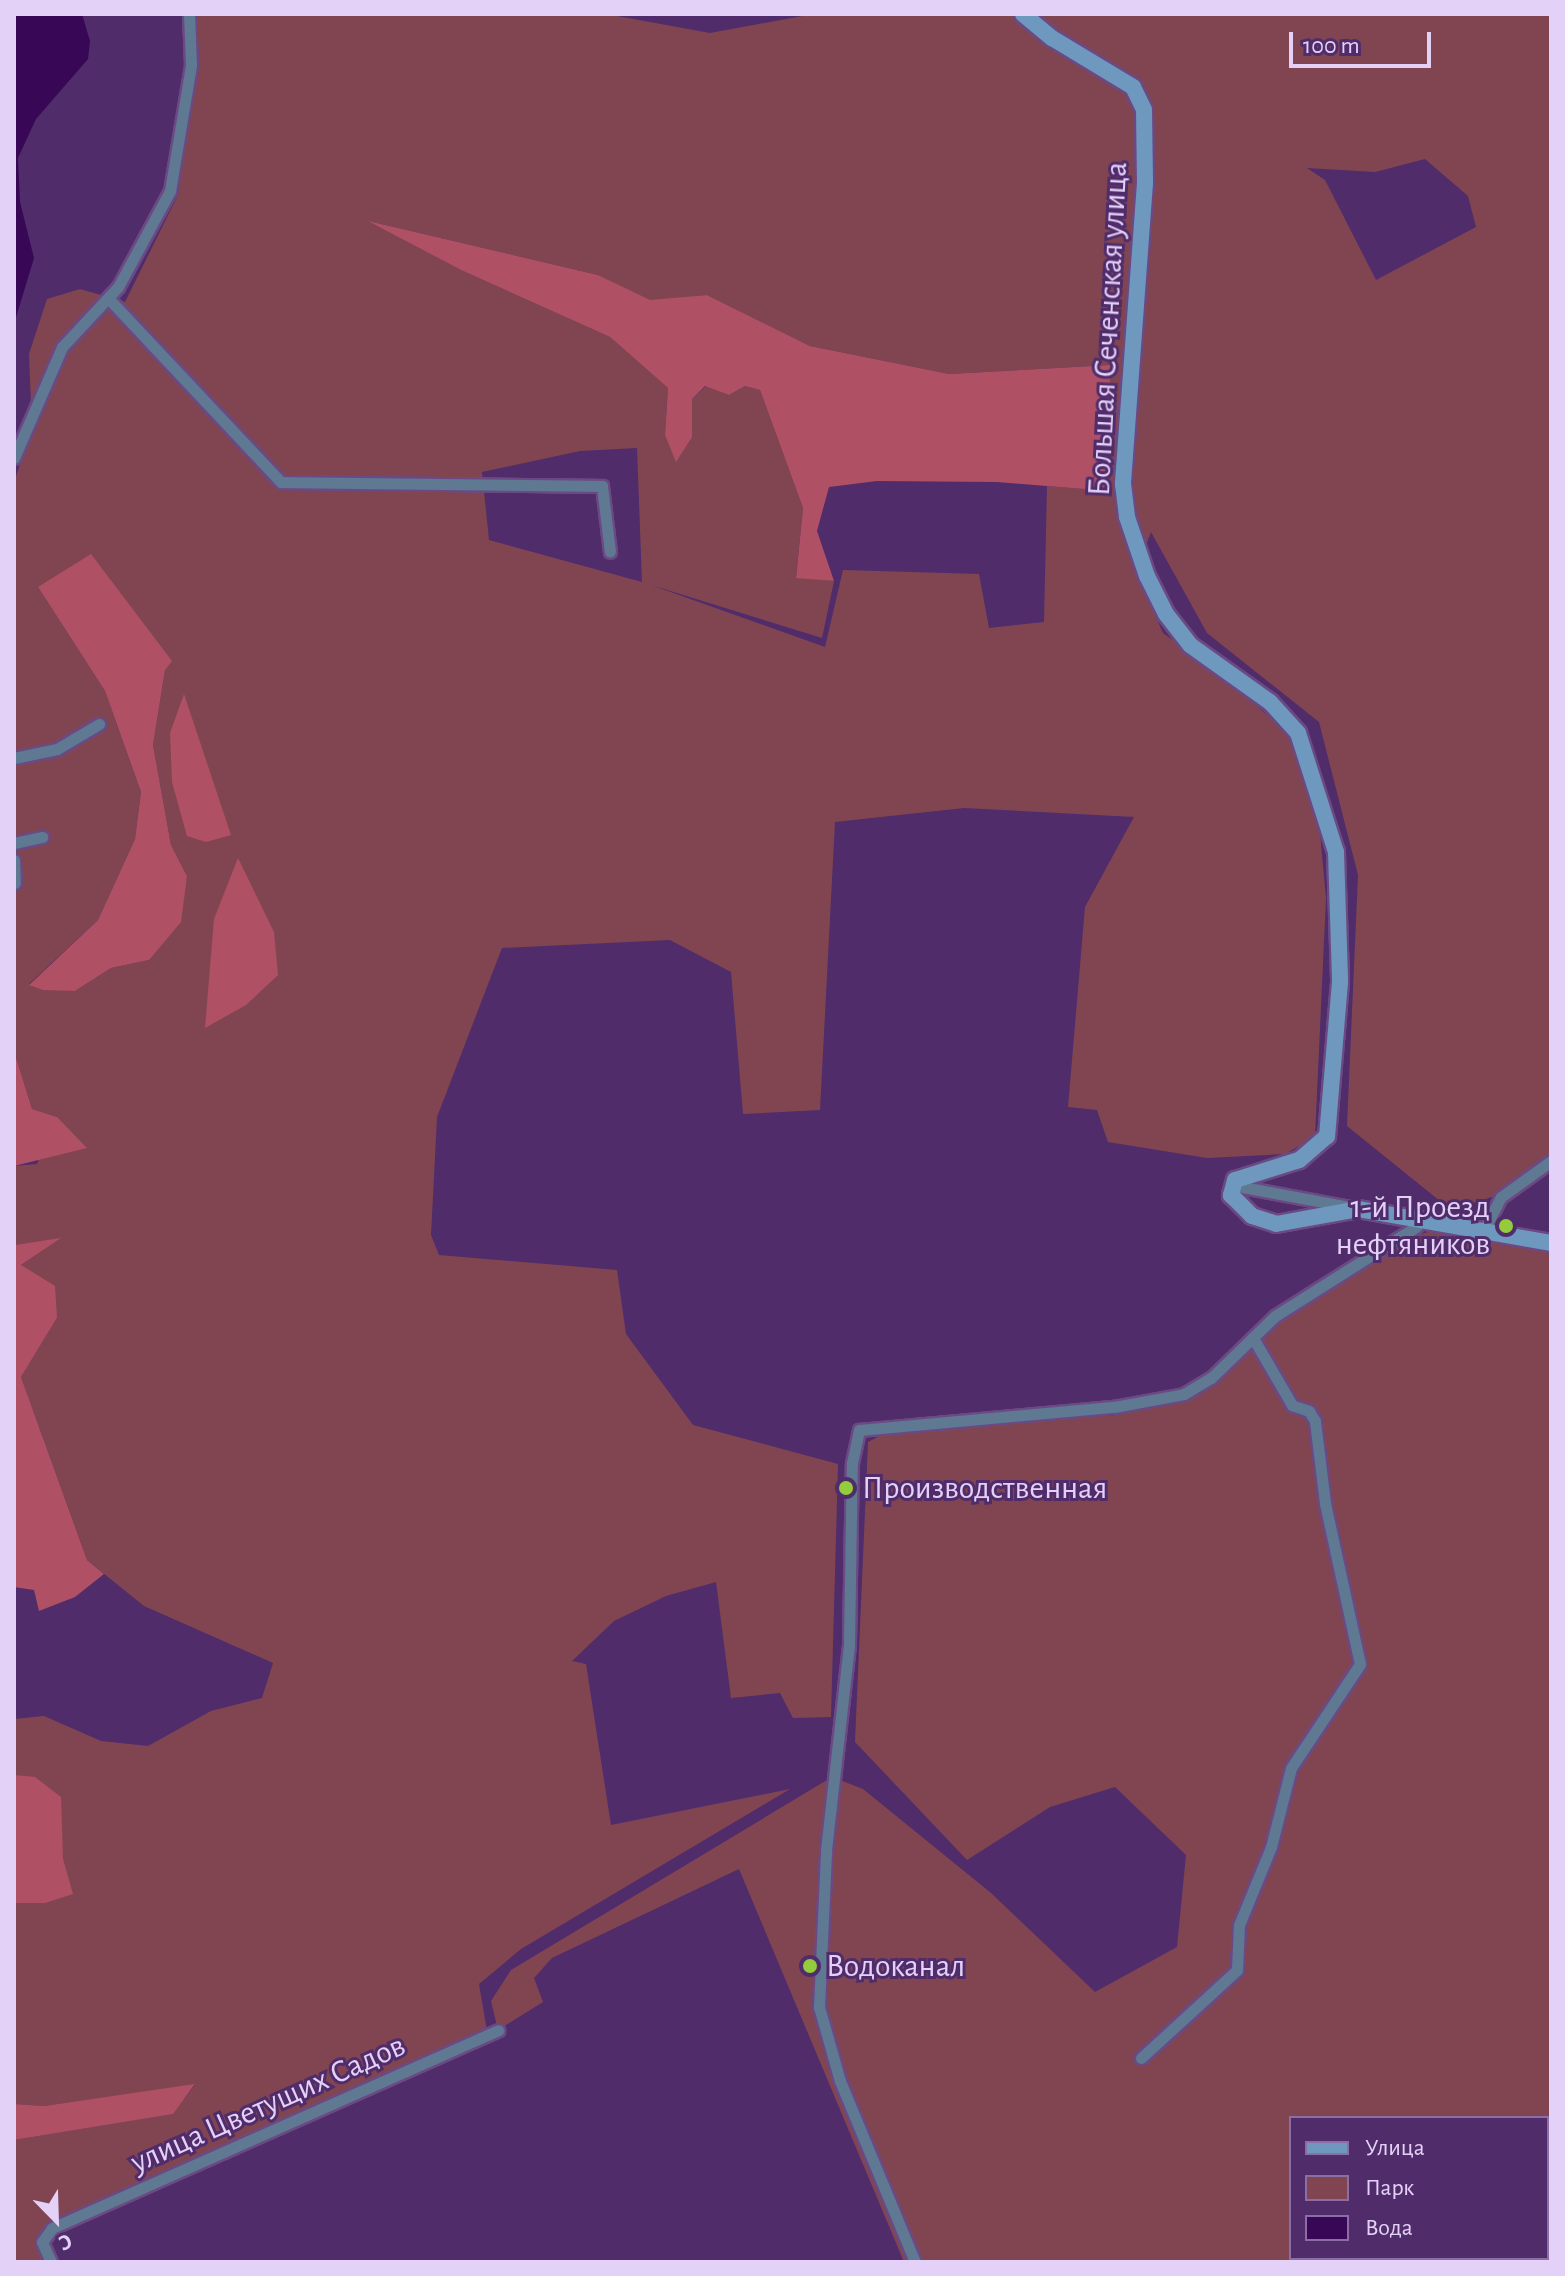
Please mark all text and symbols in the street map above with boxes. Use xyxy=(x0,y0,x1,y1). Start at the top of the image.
scale bar xyxy=(1293,16,1435,66)
text: 100 m xyxy=(1303,34,1360,58)
street label: Большая Сеченская улица xyxy=(1080,161,1136,497)
place label: 1-й Проезд нефтяников xyxy=(1336,1189,1490,1264)
marker: 1-й Проезд нефтяников xyxy=(1497,1217,1515,1235)
place label: Производственная xyxy=(862,1469,1107,1507)
marker: Производственная xyxy=(837,1479,855,1497)
place label: Водоканал xyxy=(826,1947,965,1985)
marker: Водоканал xyxy=(801,1957,819,1975)
street label: улица Цветущих Садов xyxy=(125,2026,411,2182)
legend xyxy=(1289,2116,1549,2260)
text: Улица xyxy=(1365,2136,1425,2160)
text: Парк xyxy=(1365,2176,1414,2200)
north arrow xyxy=(16,2180,96,2260)
text: Вода xyxy=(1365,2216,1413,2240)
text: С xyxy=(55,2230,75,2255)

